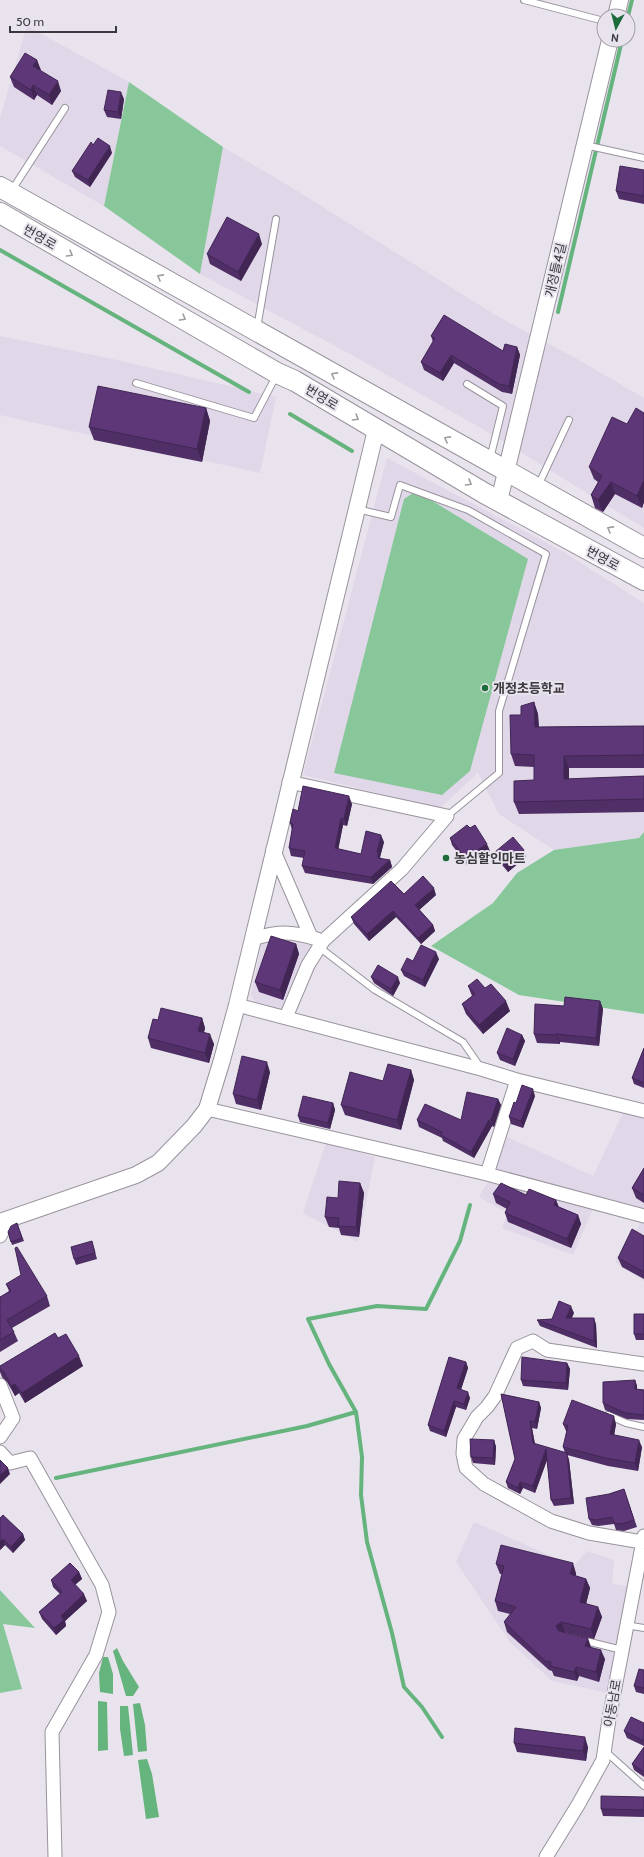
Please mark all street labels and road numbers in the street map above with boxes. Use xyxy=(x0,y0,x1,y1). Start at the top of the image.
street label: 번영로 xyxy=(20,221,60,253)
street label: 개정들4길 xyxy=(541,241,569,299)
street label: 번영로 xyxy=(302,381,342,413)
street label: 번영로 xyxy=(583,542,623,574)
street label: 아동남로 xyxy=(600,1678,624,1728)

